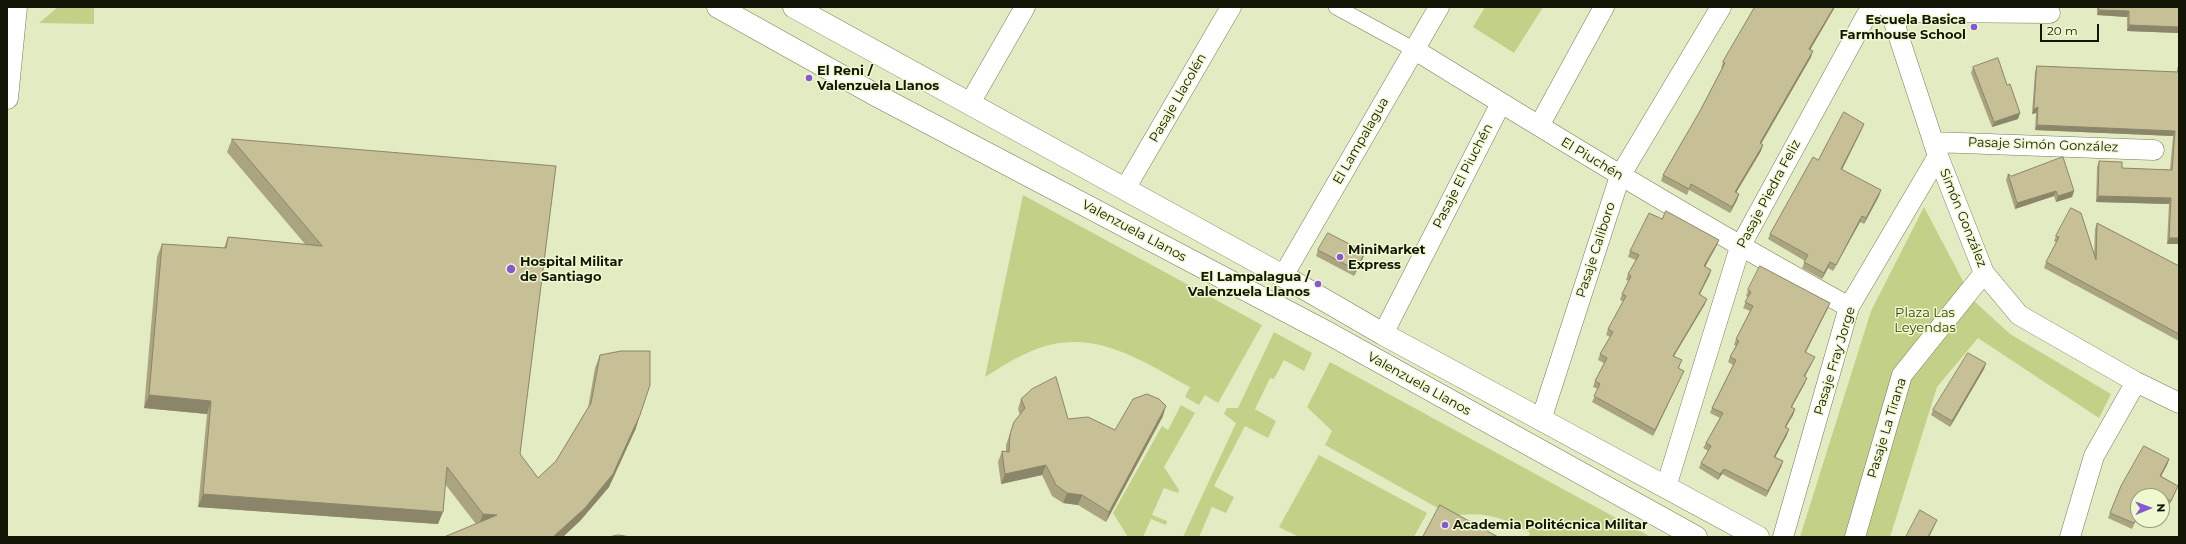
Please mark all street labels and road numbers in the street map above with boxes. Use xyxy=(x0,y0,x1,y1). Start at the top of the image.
street label: Pasaje Llacolén xyxy=(1146,51,1210,145)
street label: El Lampalagua xyxy=(1330,95,1392,187)
street label: Pasaje El Piuchén xyxy=(1430,121,1496,231)
street label: El Piuchén xyxy=(1558,134,1626,184)
street label: Pasaje Simón González xyxy=(1968,135,2118,155)
street label: Pasaje Piedra Feliz xyxy=(1734,137,1804,251)
street label: Simón González xyxy=(1936,166,1990,270)
street label: Valenzuela Llanos xyxy=(1079,197,1189,265)
street label: Pasaje Caliboro xyxy=(1573,200,1619,300)
street label: Pasaje Fray Jorge xyxy=(1811,305,1859,417)
street label: Valenzuela Llanos xyxy=(1364,349,1474,419)
street label: Pasaje La Tirana xyxy=(1864,376,1910,480)

